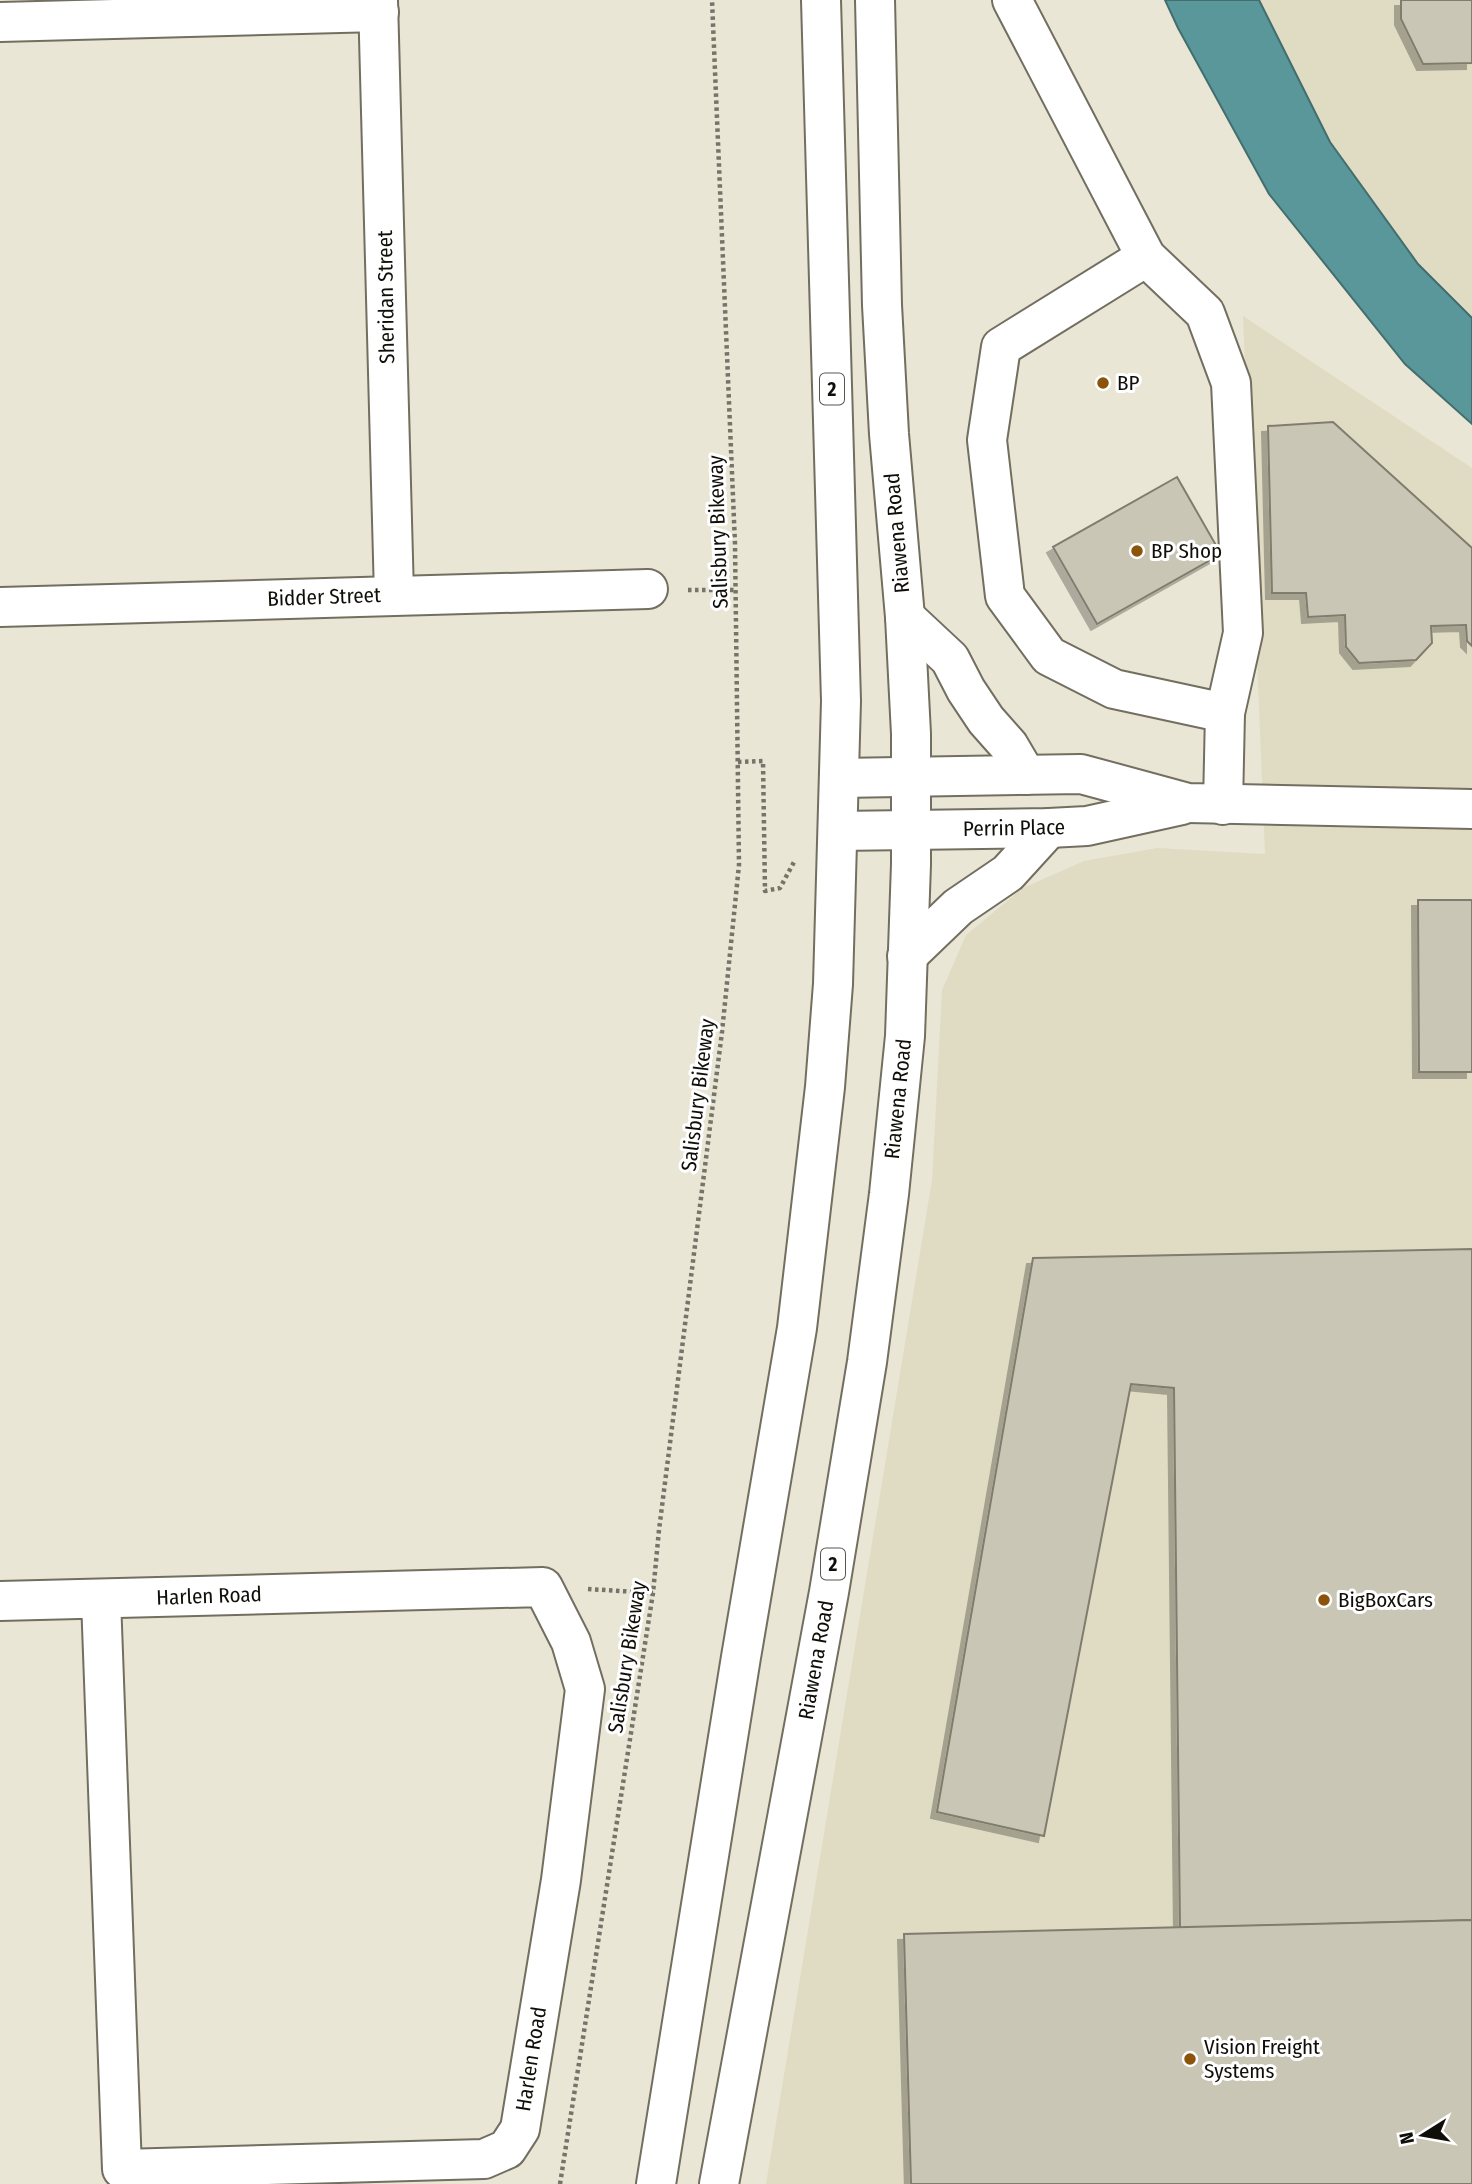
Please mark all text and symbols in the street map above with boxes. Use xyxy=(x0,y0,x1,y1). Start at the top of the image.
street label: Sheridan Street xyxy=(372,230,400,364)
place label: BP xyxy=(1117,370,1139,396)
road number: 2 xyxy=(820,374,844,404)
marker: BP xyxy=(1095,375,1111,391)
street label: Salisbury Bikeway xyxy=(702,454,734,609)
street label: Riawena Road xyxy=(879,472,915,594)
place label: BP Shop xyxy=(1151,538,1222,564)
marker: BP Shop xyxy=(1129,543,1145,559)
street label: Bidder Street xyxy=(267,582,381,612)
street label: Perrin Place xyxy=(963,814,1065,842)
street label: Salisbury Bikeway xyxy=(676,1017,720,1173)
street label: Riawena Road xyxy=(879,1038,917,1160)
road number: 2 xyxy=(821,1548,845,1580)
street label: Salisbury Bikeway xyxy=(602,1578,652,1735)
street label: Harlen Road xyxy=(156,1581,262,1611)
place label: BigBoxCars xyxy=(1338,1587,1433,1613)
marker: BigBoxCars xyxy=(1316,1592,1332,1608)
street label: Riawena Road xyxy=(793,1598,839,1722)
street label: Harlen Road xyxy=(510,2005,552,2113)
place label: Vision Freight Systems xyxy=(1204,2034,1320,2084)
marker: Vision Freight Systems xyxy=(1182,2051,1198,2067)
north arrow xyxy=(1388,2100,1458,2170)
text: N xyxy=(1394,2130,1419,2146)

